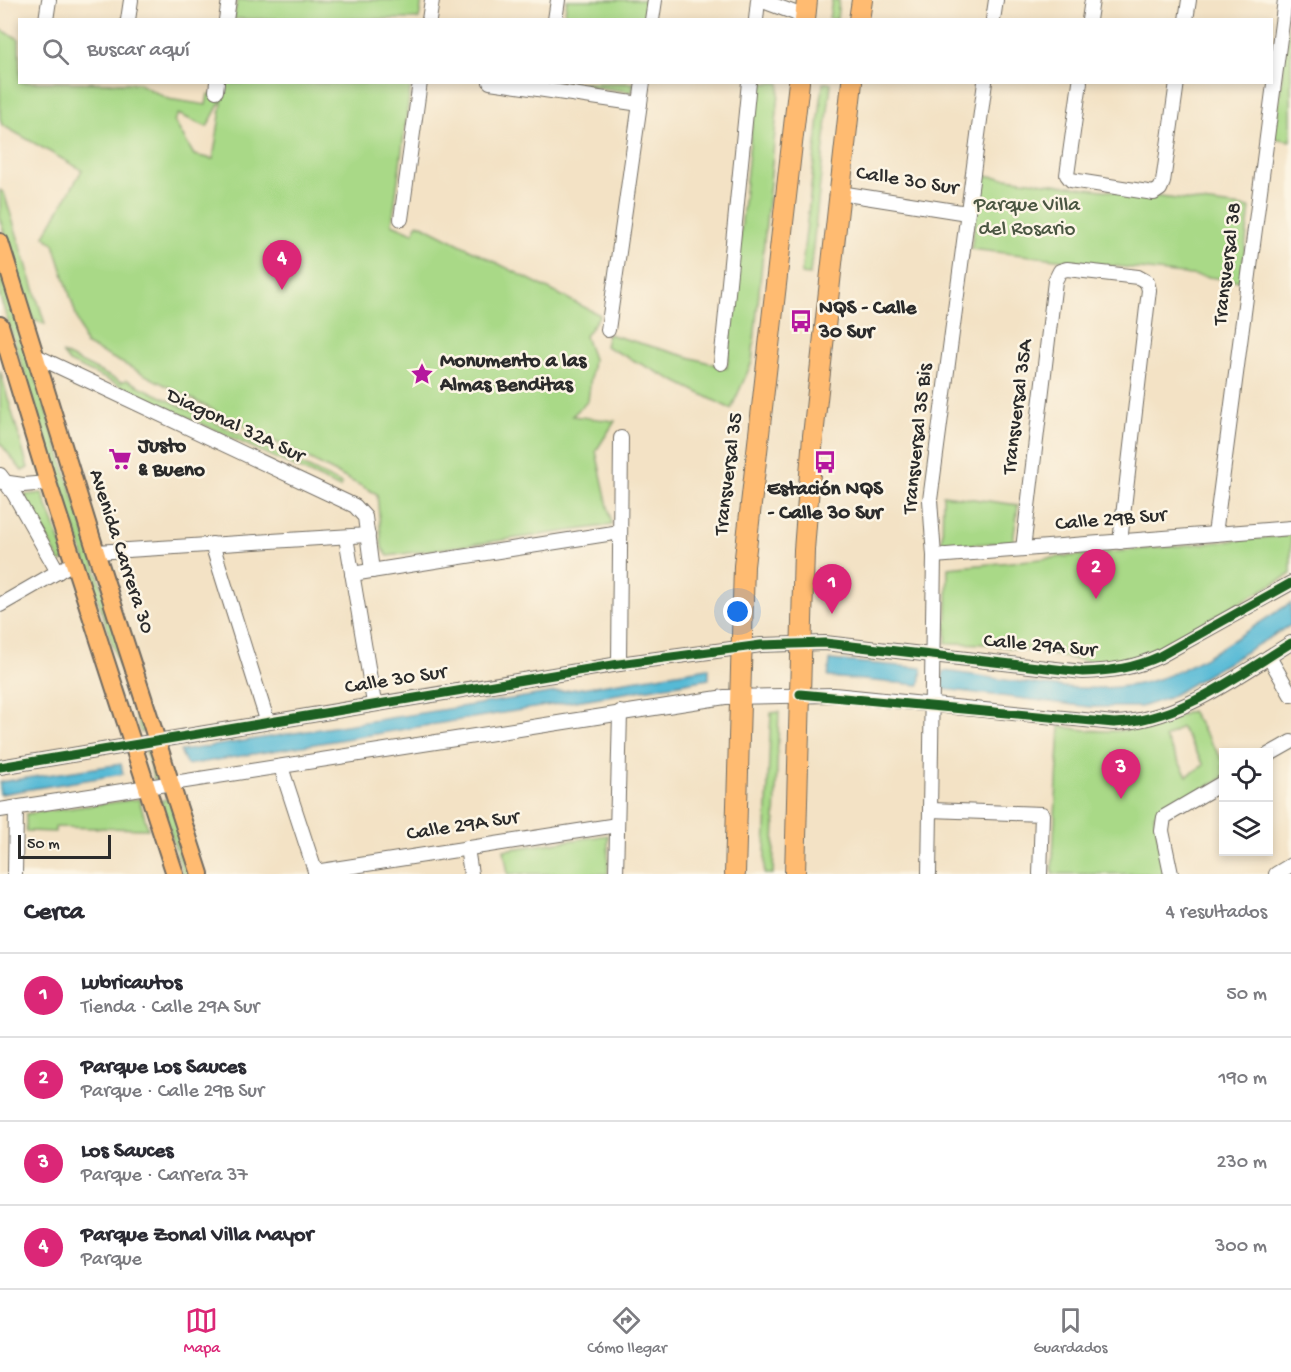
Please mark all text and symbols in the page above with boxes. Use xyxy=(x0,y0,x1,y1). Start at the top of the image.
search box xyxy=(18,18,1273,84)
icon: search xyxy=(39,35,72,68)
text: Buscar aquí xyxy=(87,38,190,64)
street label: Calle 30 Sur xyxy=(854,162,961,203)
park label: Parque Villa del Rosario xyxy=(973,194,1081,243)
street label: Transversal 38 xyxy=(1209,201,1249,328)
pin: 4 xyxy=(262,240,302,290)
place label: NQS - Calle 30 Sur xyxy=(818,297,917,346)
bus stop icon: NQS - Calle 30 Sur xyxy=(788,308,814,334)
street label: Transversal 35A xyxy=(998,337,1040,477)
place label: Monumento a las Almas Benditas xyxy=(439,350,587,399)
place icon: Monumento a las Almas Benditas xyxy=(409,361,435,387)
street label: Transversal 35 Bis xyxy=(899,361,939,517)
street label: Diagonal 32A Sur xyxy=(160,383,309,471)
street label: Transversal 35 xyxy=(710,411,750,538)
place label: Justo & Bueno xyxy=(137,435,205,484)
supermarket icon: Justo & Bueno xyxy=(107,446,133,472)
bus stop icon: Estación NQS - Calle 30 Sur xyxy=(812,449,838,475)
street label: Avenida Carrera 30 xyxy=(82,467,158,638)
place label: Estación NQS - Calle 30 Sur xyxy=(767,478,885,527)
street label: Calle 29B Sur xyxy=(1054,504,1169,538)
pin: 2 xyxy=(1076,550,1116,599)
pin: 1 xyxy=(812,564,852,614)
your location xyxy=(723,597,752,626)
street label: Calle 29A Sur xyxy=(982,630,1099,665)
street label: Calle 30 Sur xyxy=(343,660,450,701)
map controls xyxy=(1219,748,1273,856)
button: locate xyxy=(1219,748,1273,802)
pin: 3 xyxy=(1102,750,1140,799)
button: layers xyxy=(1219,802,1273,856)
street label: Calle 29A Sur xyxy=(405,806,522,848)
scale bar xyxy=(18,832,111,860)
text: 50 m xyxy=(27,836,60,855)
text: Cerca xyxy=(24,898,84,929)
text: 4 resultados xyxy=(1166,902,1267,925)
text: Lubricautos xyxy=(81,971,182,997)
text: 1 xyxy=(39,984,48,1007)
text: 50 m xyxy=(1226,984,1267,1007)
text: Tienda · Calle 29A Sur xyxy=(81,997,259,1020)
text: Parque Los Sauces xyxy=(81,1055,246,1081)
text: 2 xyxy=(39,1068,48,1091)
text: 190 m xyxy=(1219,1068,1267,1091)
text: Parque · Calle 29B Sur xyxy=(81,1081,264,1104)
text: Los Sauces xyxy=(81,1139,173,1165)
text: 3 xyxy=(38,1152,49,1175)
text: 230 m xyxy=(1217,1152,1267,1175)
text: Parque · Carrera 37 xyxy=(81,1165,248,1188)
text: Parque Zonal Villa Mayor xyxy=(81,1223,313,1249)
text: 4 xyxy=(39,1236,48,1259)
text: 300 m xyxy=(1215,1236,1267,1259)
text: Parque xyxy=(81,1249,142,1272)
tab: Mapa xyxy=(183,1304,220,1359)
tab: Cómo llegar xyxy=(587,1304,667,1359)
tab: Guardados xyxy=(1034,1304,1108,1359)

